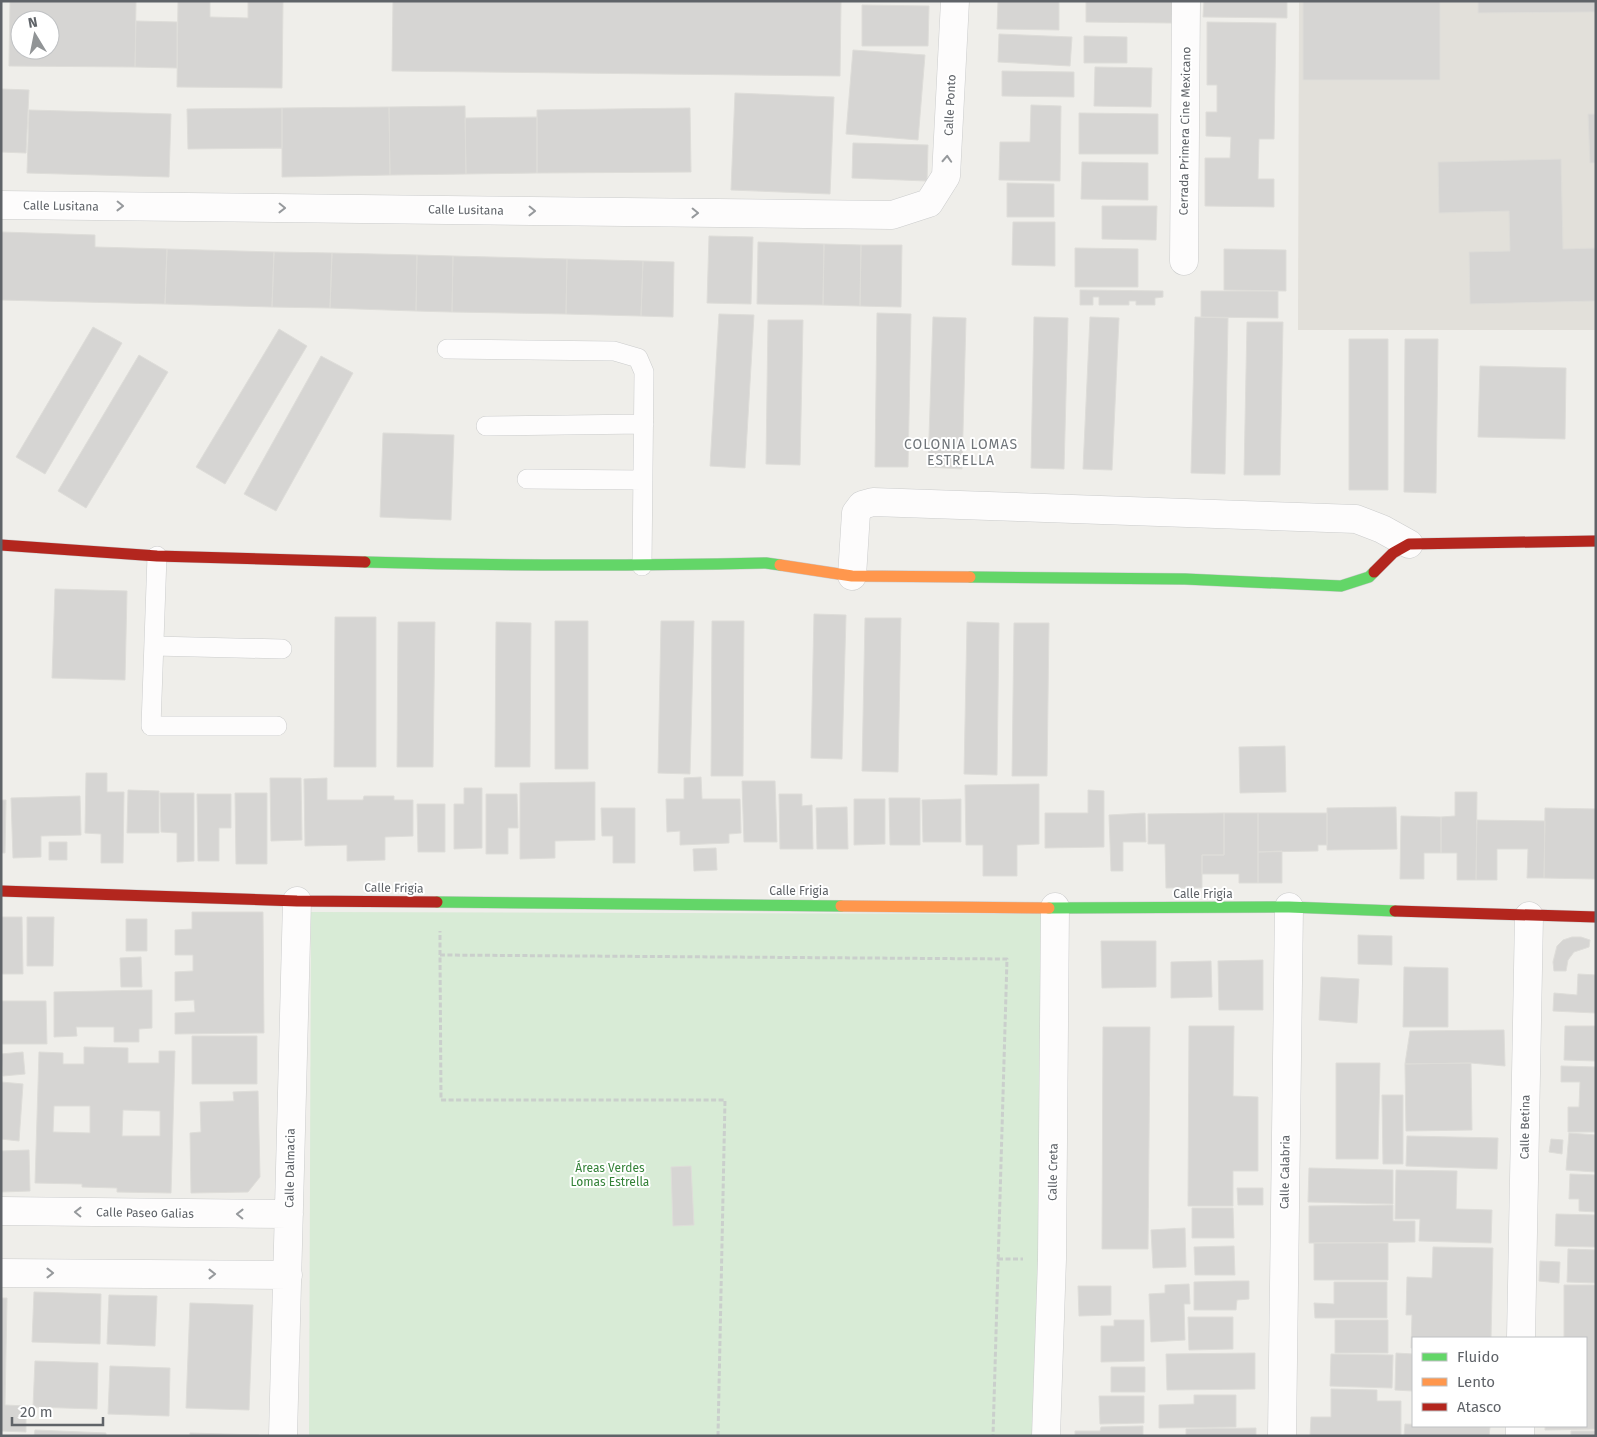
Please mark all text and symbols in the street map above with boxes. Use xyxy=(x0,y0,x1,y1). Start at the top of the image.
north arrow xyxy=(10,10,60,60)
text: N xyxy=(27,14,39,32)
street label: Cerrada Primera Cine Mexicano xyxy=(1177,47,1193,215)
street label: Calle Ponto xyxy=(941,74,959,136)
one-way arrow xyxy=(942,155,953,163)
street label: Calle Lusitana xyxy=(23,198,99,214)
one-way arrow xyxy=(116,201,124,211)
street label: Calle Lusitana xyxy=(428,202,504,218)
one-way arrow xyxy=(279,203,287,213)
one-way arrow xyxy=(529,206,537,216)
one-way arrow xyxy=(692,208,699,218)
district label: COLONIA LOMAS ESTRELLA xyxy=(904,436,1018,469)
street label: Calle Frigia xyxy=(364,880,424,896)
street label: Calle Frigia xyxy=(769,884,829,898)
street label: Calle Frigia xyxy=(1173,887,1233,901)
street label: Calle Betina xyxy=(1517,1094,1533,1160)
street label: Calle Dalmacia xyxy=(282,1128,298,1208)
street label: Calle Calabria xyxy=(1277,1135,1293,1209)
street label: Calle Creta xyxy=(1045,1143,1061,1201)
park label: Áreas Verdes Lomas Estrella xyxy=(571,1160,649,1189)
street label: Calle Paseo Galias xyxy=(96,1205,194,1221)
one-way arrow xyxy=(73,1207,81,1217)
one-way arrow xyxy=(236,1209,244,1219)
one-way arrow xyxy=(46,1268,54,1278)
one-way arrow xyxy=(209,1269,217,1279)
legend xyxy=(1412,1337,1587,1427)
text: Fluido xyxy=(1457,1348,1499,1366)
text: Lento xyxy=(1457,1373,1495,1391)
scale bar xyxy=(12,1394,104,1426)
text: Atasco xyxy=(1457,1398,1502,1416)
text: 20 m xyxy=(20,1403,53,1421)

